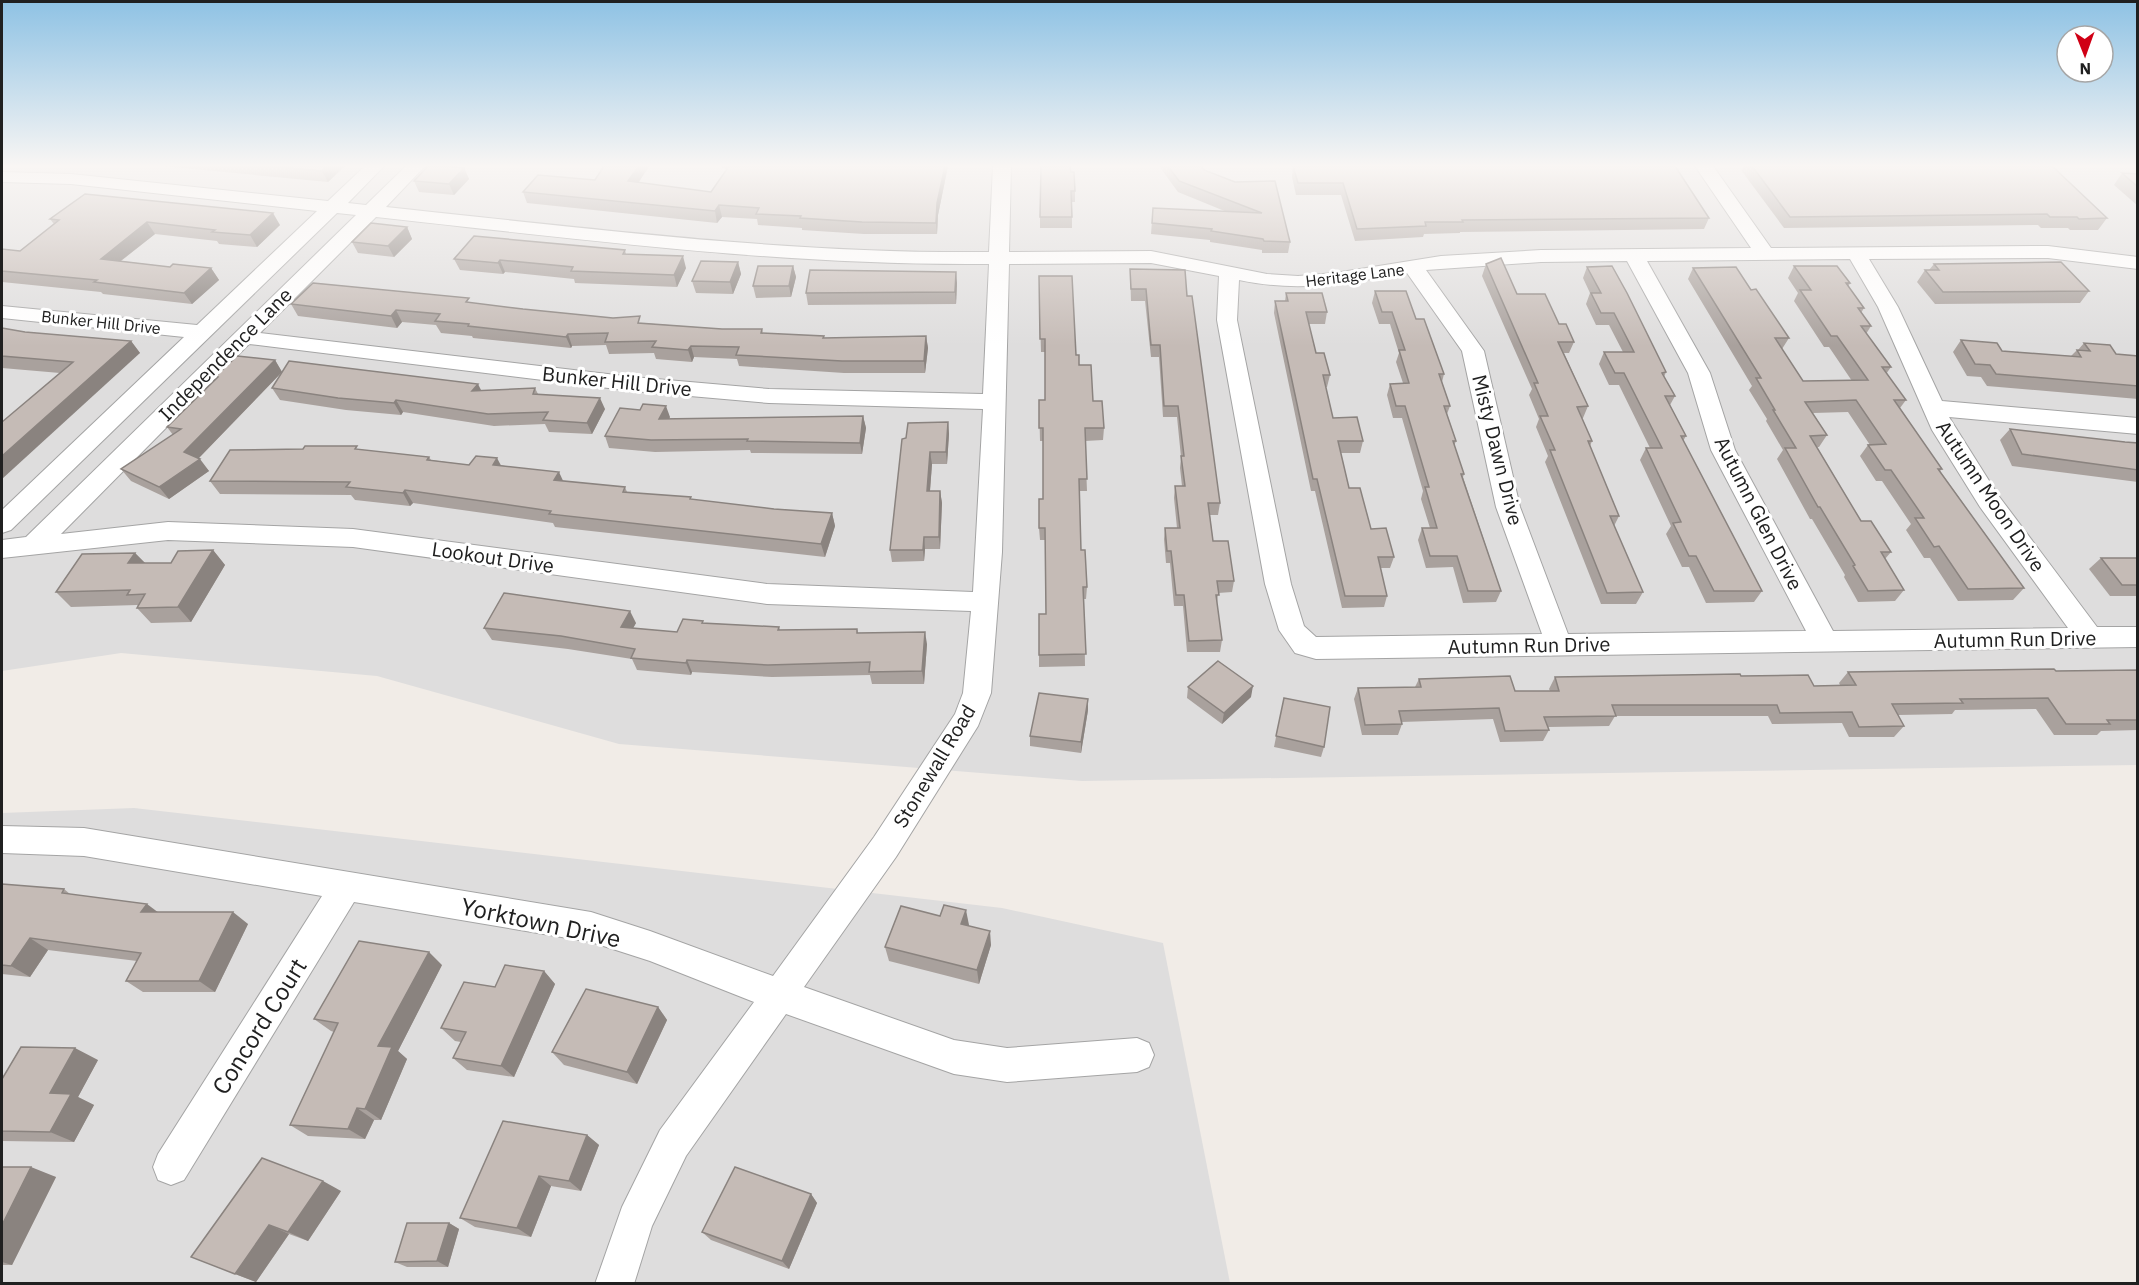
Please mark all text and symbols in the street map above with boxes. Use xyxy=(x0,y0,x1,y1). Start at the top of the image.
north arrow xyxy=(2055,24,2115,84)
text: N xyxy=(2079,59,2091,79)
street label: Heritage Lane xyxy=(1304,259,1406,291)
street label: Independence Lane xyxy=(152,281,298,427)
street label: Bunker Hill Drive xyxy=(40,306,162,338)
street label: Bunker Hill Drive xyxy=(541,360,693,402)
street label: Misty Dawn Drive xyxy=(1466,372,1530,528)
street label: Autumn Moon Drive xyxy=(1930,415,2052,577)
street label: Autumn Glen Drive xyxy=(1709,432,1809,594)
street label: Lookout Drive xyxy=(430,535,556,579)
street label: Autumn Run Drive xyxy=(1933,624,2097,654)
street label: Autumn Run Drive xyxy=(1447,630,1611,660)
street label: Stonewall Road xyxy=(887,699,981,833)
street label: Yorktown Drive xyxy=(458,889,624,955)
street label: Concord Court xyxy=(204,952,314,1100)

